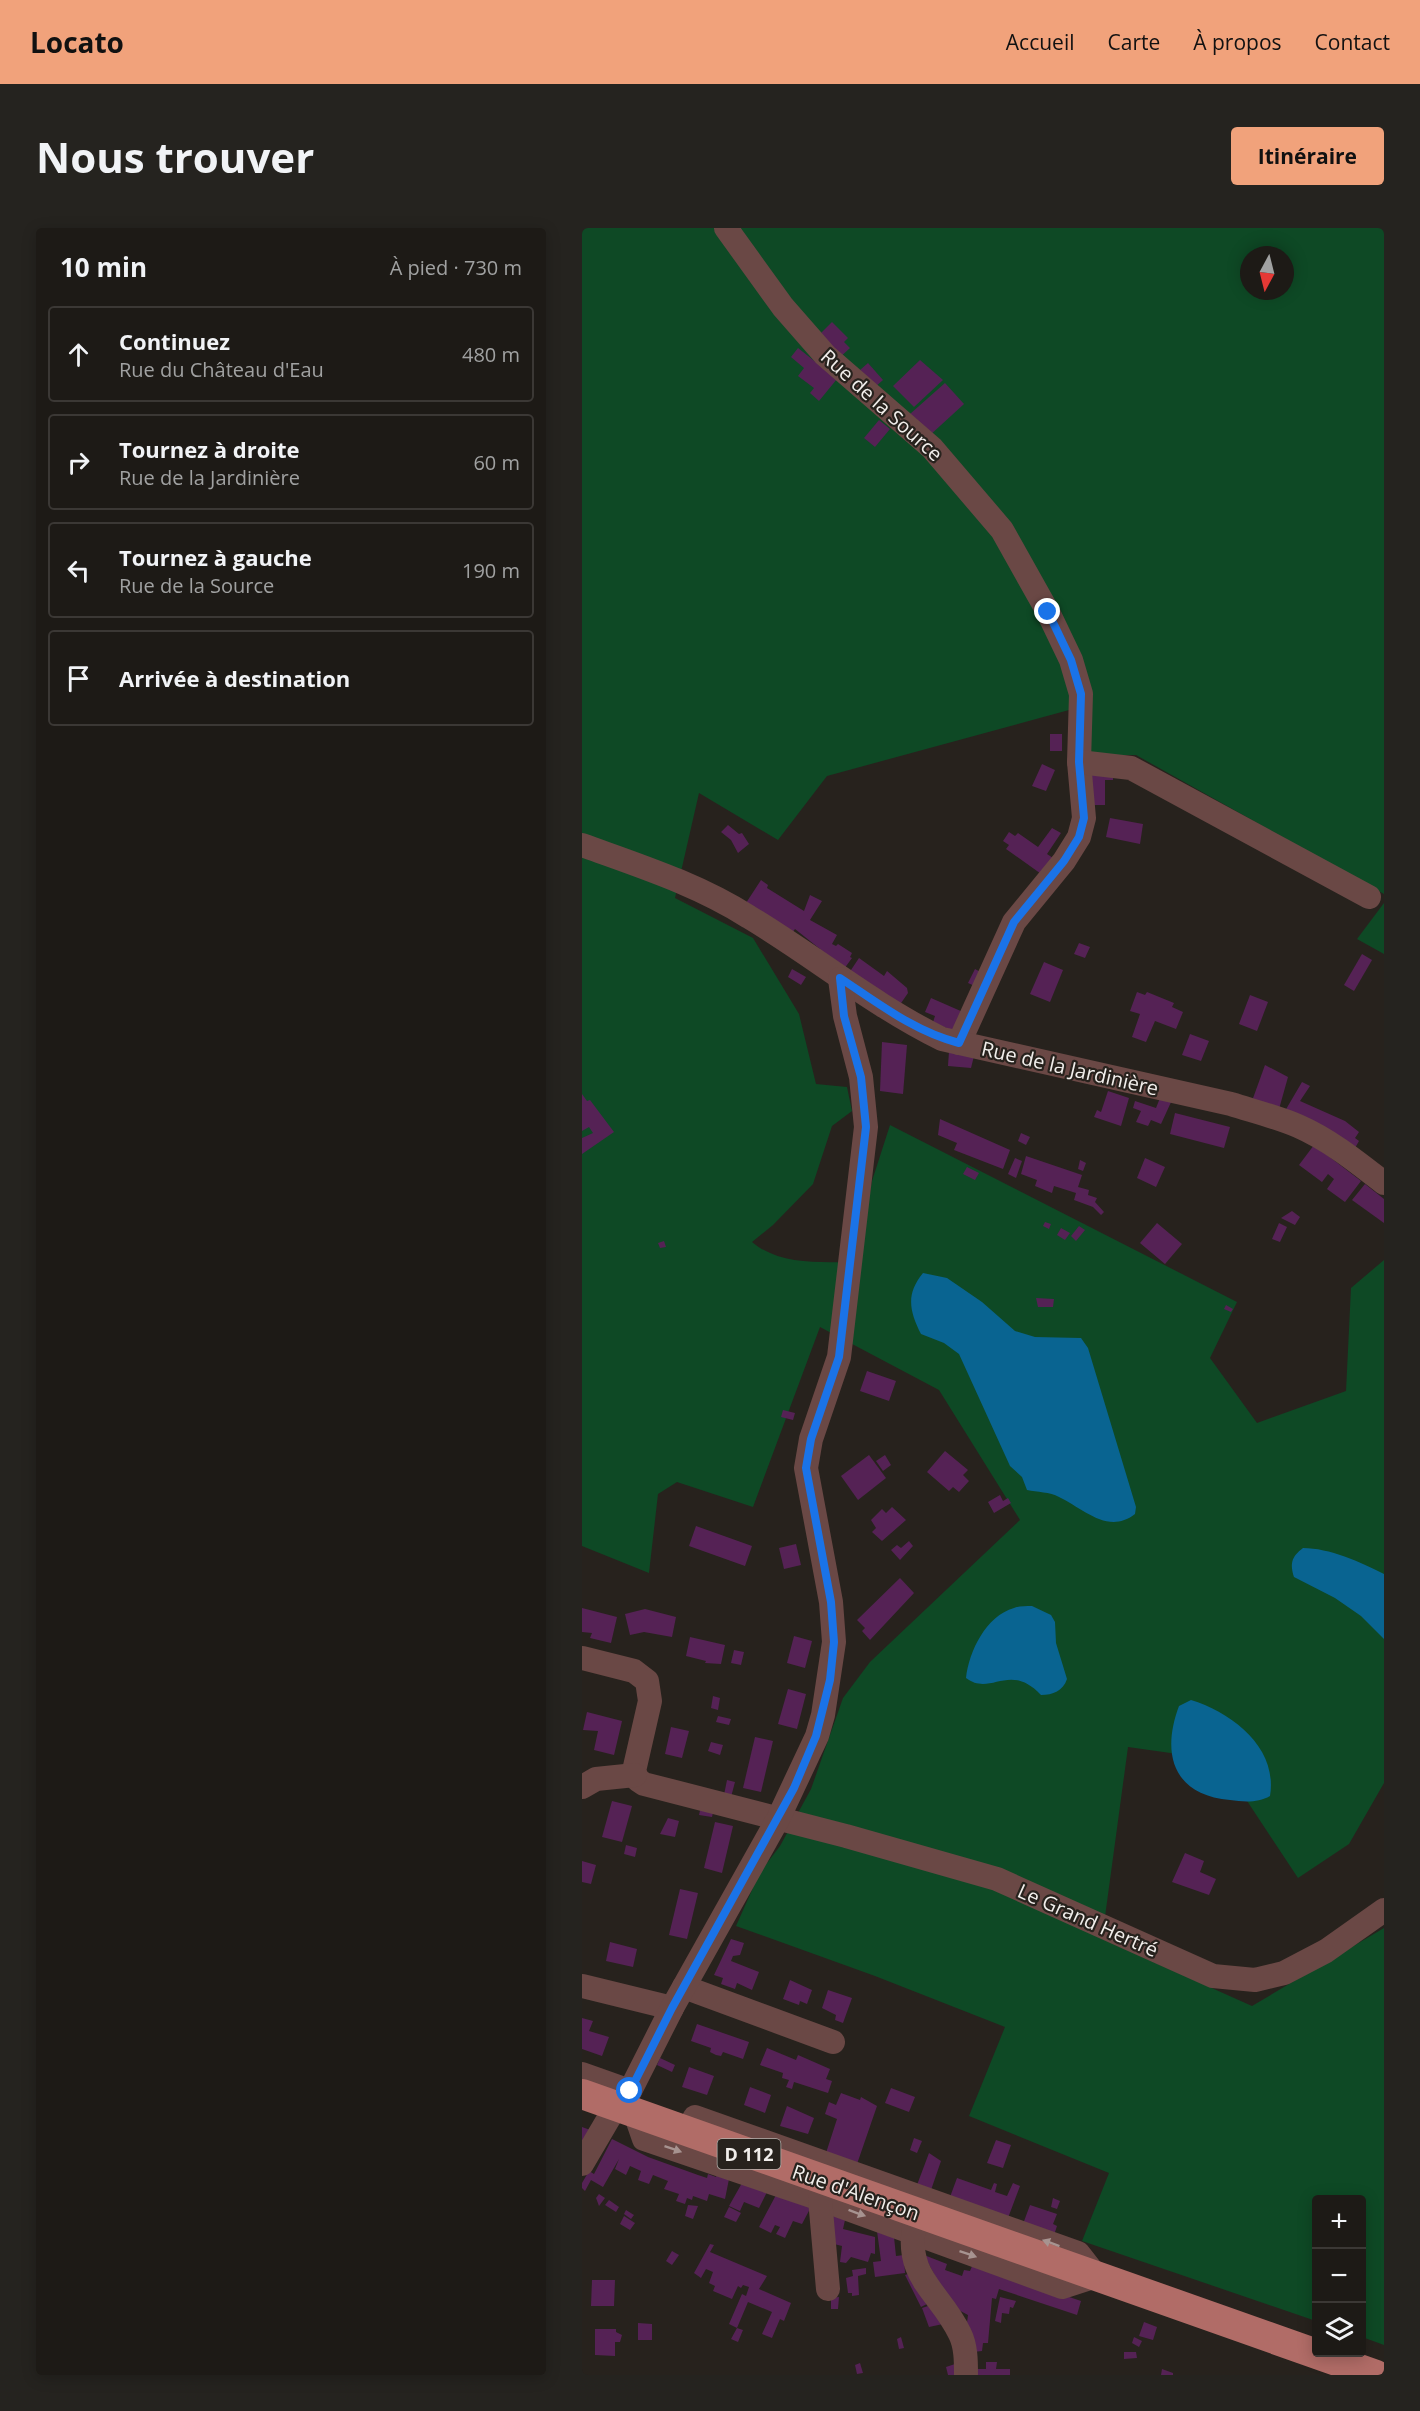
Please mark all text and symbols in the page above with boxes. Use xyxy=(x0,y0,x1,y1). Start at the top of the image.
text: Locato xyxy=(30,23,124,61)
text: Accueil xyxy=(1006,28,1074,56)
text: Carte xyxy=(1107,28,1160,56)
text: À propos xyxy=(1193,28,1282,56)
text: Contact xyxy=(1315,28,1390,56)
button: Itinéraire xyxy=(1231,127,1384,185)
text: Nous trouver xyxy=(36,128,314,185)
north arrow xyxy=(1240,246,1294,300)
text: 10 min xyxy=(60,249,147,285)
text: À pied · 730 m xyxy=(390,254,522,281)
text: Continuez xyxy=(119,326,230,356)
icon: ahead xyxy=(62,338,95,371)
text: 480 m xyxy=(462,341,520,368)
street label: Rue de la Source xyxy=(815,343,949,467)
text: Rue du Château d'Eau xyxy=(119,356,324,383)
text: Tournez à droite xyxy=(119,434,300,464)
icon: right xyxy=(62,446,95,479)
text: 60 m xyxy=(473,449,520,476)
text: Rue de la Jardinière xyxy=(119,464,300,491)
text: Tournez à gauche xyxy=(119,542,312,572)
icon: left xyxy=(62,554,95,587)
text: 190 m xyxy=(462,557,520,584)
text: Rue de la Source xyxy=(119,572,274,599)
route end xyxy=(1034,598,1060,624)
icon: arrive xyxy=(62,662,95,695)
text: Arrivée à destination xyxy=(119,663,350,693)
street label: Rue de la Jardinière xyxy=(979,1034,1161,1102)
street label: Le Grand Hertré xyxy=(1014,1877,1162,1963)
route start xyxy=(616,2077,642,2103)
road number: D 112 xyxy=(718,2139,780,2169)
one-way arrow xyxy=(664,2145,682,2154)
street label: Rue d'Alençon xyxy=(789,2158,923,2226)
map controls xyxy=(1312,2195,1366,2357)
button: + xyxy=(1312,2195,1366,2249)
one-way arrow xyxy=(848,2208,866,2218)
one-way arrow xyxy=(1042,2237,1060,2247)
one-way arrow xyxy=(959,2249,977,2259)
button: − xyxy=(1312,2249,1366,2303)
button: layers xyxy=(1312,2303,1366,2357)

